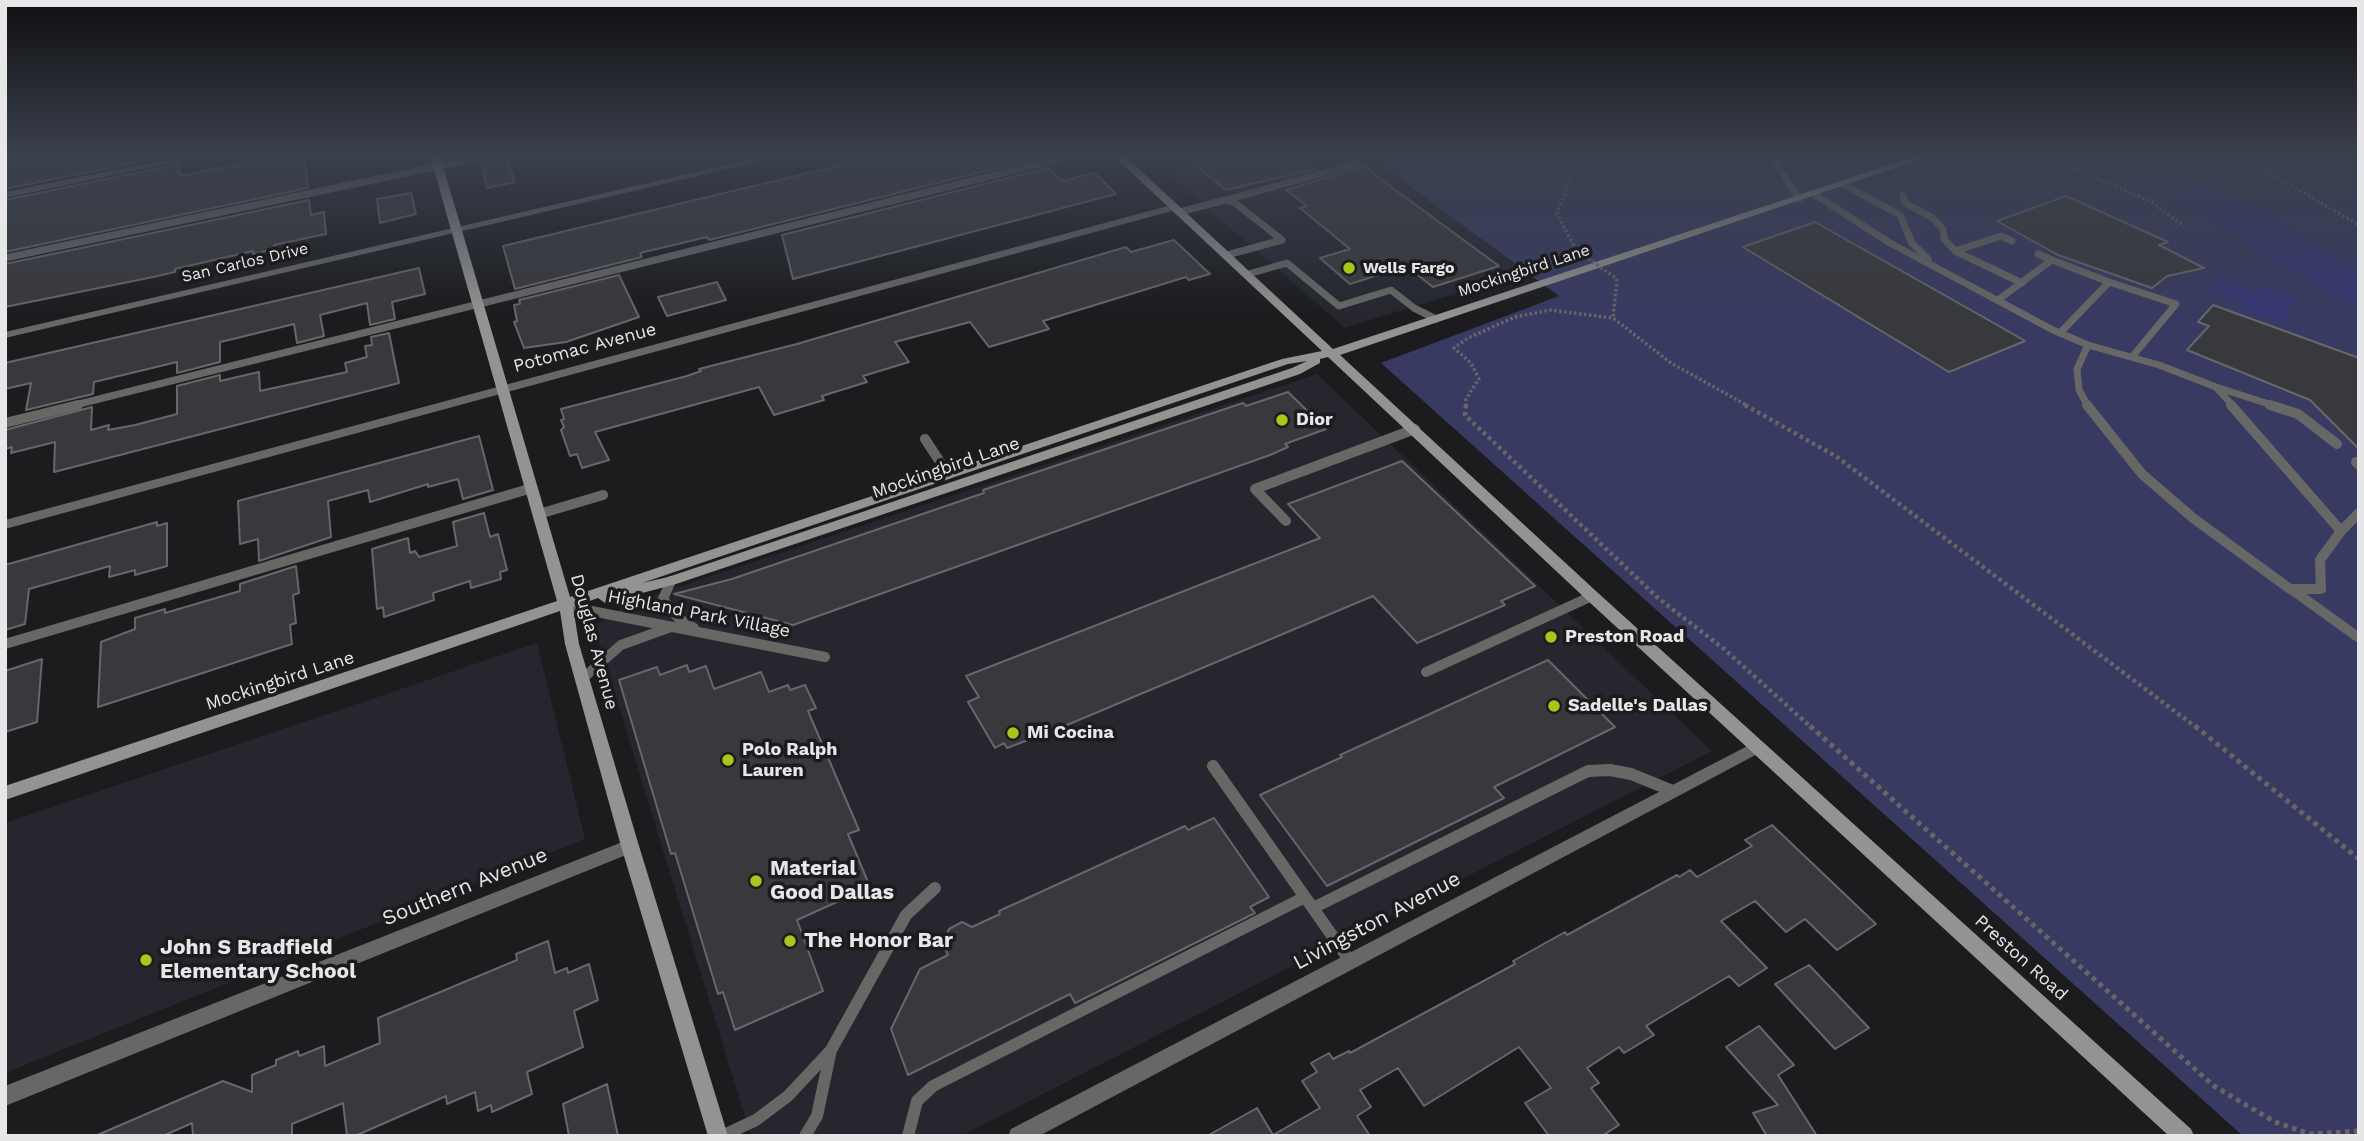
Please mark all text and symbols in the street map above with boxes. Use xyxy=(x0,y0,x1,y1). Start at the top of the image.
street label: San Carlos Drive xyxy=(180,239,310,287)
street label: Mockingbird Lane xyxy=(1456,241,1592,301)
place label: Wells Fargo xyxy=(1363,258,1455,278)
marker: Wells Fargo xyxy=(1341,260,1357,276)
street label: Potomac Avenue xyxy=(511,319,659,377)
place label: Dior xyxy=(1296,409,1333,431)
marker: Dior xyxy=(1274,412,1290,428)
street label: Mockingbird Lane xyxy=(869,433,1023,503)
street label: Douglas Avenue xyxy=(566,572,622,712)
street label: Highland Park Village xyxy=(606,586,792,642)
place label: Preston Road xyxy=(1565,626,1684,648)
marker: Preston Road xyxy=(1543,629,1559,645)
street label: Mockingbird Lane xyxy=(203,647,357,715)
place label: Sadelle's Dallas xyxy=(1568,695,1708,717)
marker: Sadelle's Dallas xyxy=(1546,698,1562,714)
place label: Mi Cocina xyxy=(1027,722,1114,744)
marker: Mi Cocina xyxy=(1005,725,1021,741)
place label: Polo Ralph Lauren xyxy=(742,739,837,782)
marker: Polo Ralph Lauren xyxy=(720,752,736,768)
street label: Southern Avenue xyxy=(379,842,551,932)
place label: Material Good Dallas xyxy=(770,856,894,906)
street label: Livingston Avenue xyxy=(1289,866,1465,976)
marker: Material Good Dallas xyxy=(748,873,764,889)
street label: Preston Road xyxy=(1970,911,2072,1005)
place label: The Honor Bar xyxy=(804,928,953,954)
marker: The Honor Bar xyxy=(782,933,798,949)
place label: John S Bradfield Elementary School xyxy=(160,935,356,985)
marker: John S Bradfield Elementary School xyxy=(138,952,154,968)

